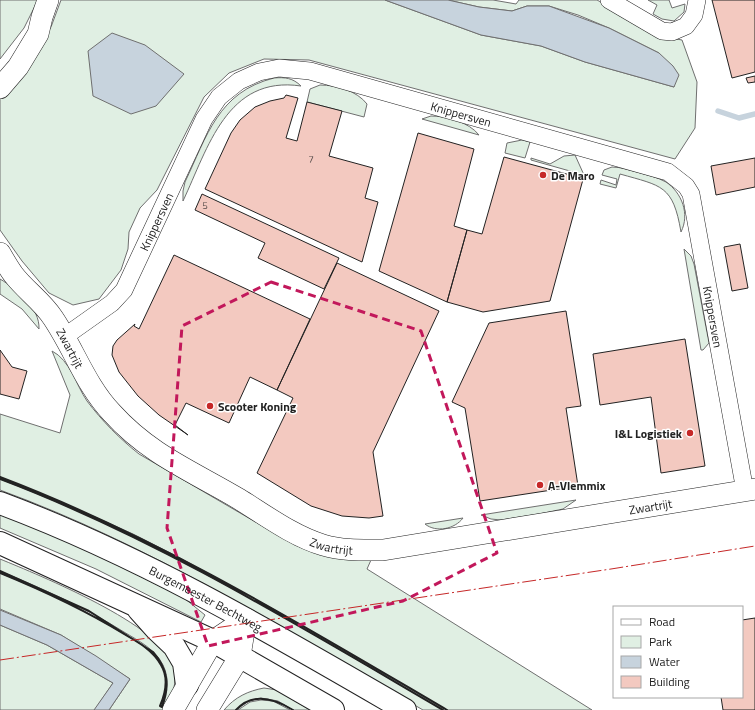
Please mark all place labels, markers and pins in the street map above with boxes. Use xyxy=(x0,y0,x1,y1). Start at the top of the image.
place label: De Maro xyxy=(551,166,595,185)
marker: De Maro xyxy=(538,170,548,180)
place label: Scooter Koning xyxy=(218,397,297,416)
marker: Scooter Koning xyxy=(205,401,215,411)
place label: I&L Logistiek xyxy=(615,424,683,443)
marker: I&L Logistiek xyxy=(685,428,695,438)
place label: A-Vlemmix xyxy=(548,476,606,495)
marker: A-Vlemmix xyxy=(535,480,545,490)

